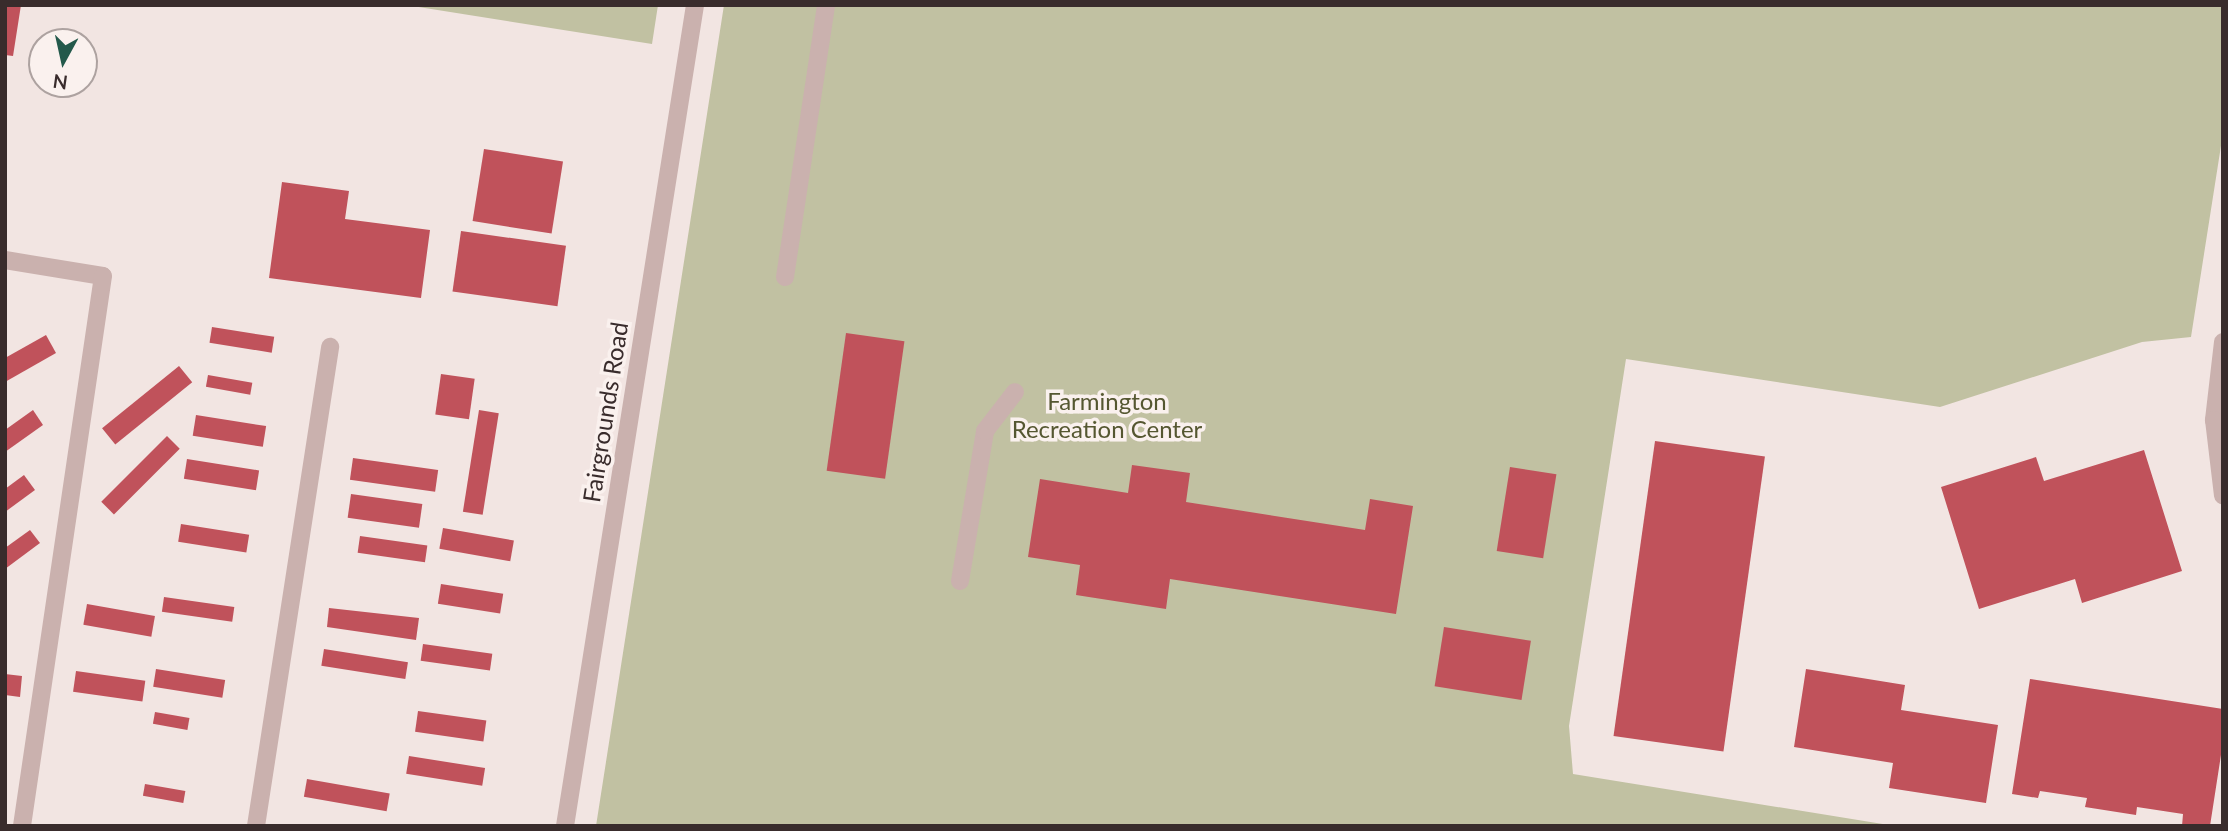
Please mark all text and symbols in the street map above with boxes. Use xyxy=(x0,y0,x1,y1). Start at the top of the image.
north arrow xyxy=(28,28,98,98)
text: N xyxy=(51,70,69,95)
street label: Fairgrounds Road xyxy=(577,320,633,504)
park label: Farmington Recreation Center xyxy=(1012,387,1202,443)

